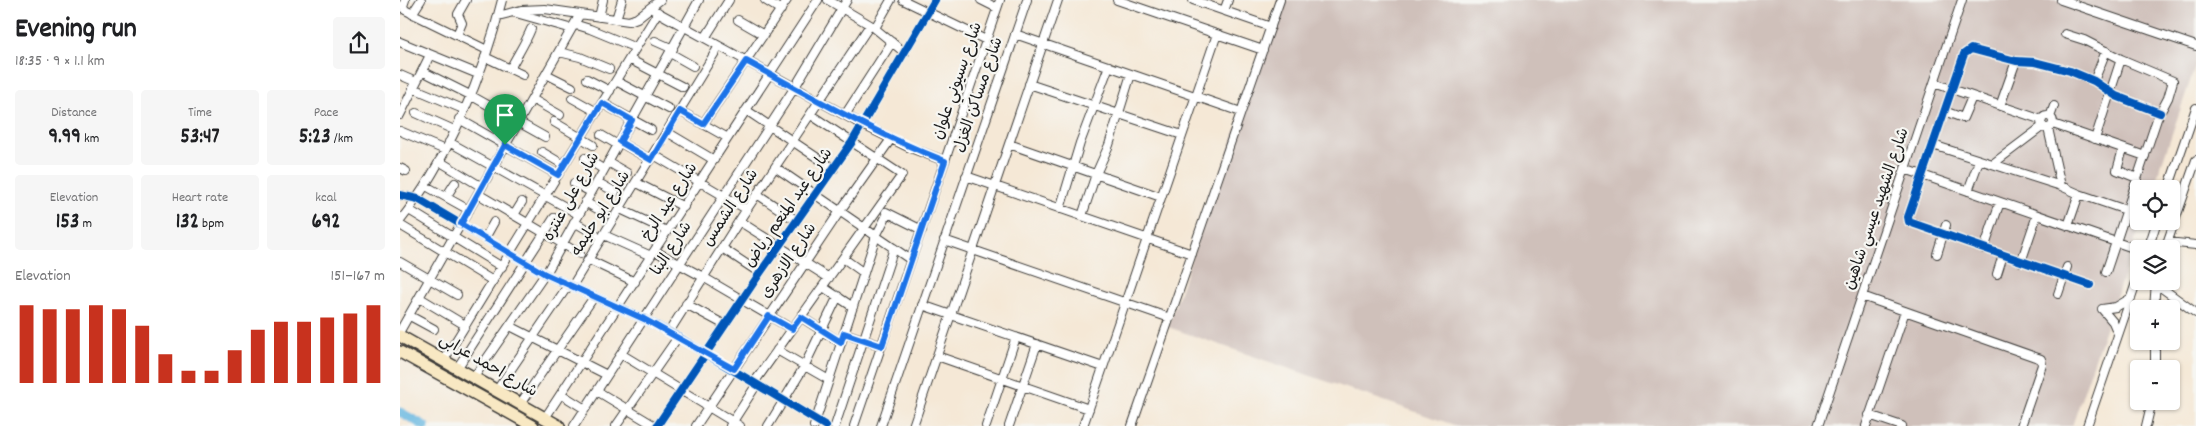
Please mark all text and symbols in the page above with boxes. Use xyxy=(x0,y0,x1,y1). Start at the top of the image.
text: Evening run xyxy=(15,11,137,51)
button: share xyxy=(333,17,385,69)
street label: شارع بسيوني علوان xyxy=(927,19,990,143)
street label: شارع مساكن الغزل xyxy=(948,34,1010,156)
text: 18:35 · 9 × 1.1 km xyxy=(15,50,105,73)
pin xyxy=(484,94,526,145)
icon: arrive xyxy=(491,101,519,129)
text: Distance xyxy=(51,103,97,123)
text: Time xyxy=(188,103,212,123)
text: Pace xyxy=(314,103,338,123)
text: 9.99 xyxy=(49,123,81,153)
text: 53:47 xyxy=(180,123,220,153)
text: 5:23 xyxy=(299,123,331,153)
street label: شارع الشهيد عيسي شاهين xyxy=(1838,125,1917,293)
text: km xyxy=(81,129,99,149)
text: /km xyxy=(331,129,353,149)
street label: شارع عبد المنعم رياض xyxy=(739,143,839,273)
street label: شارع على عنتره xyxy=(538,148,606,246)
street label: شارع عيد الرخ xyxy=(636,158,704,246)
street label: شارع الشمس xyxy=(697,165,765,251)
street label: شارع ابو حليمه xyxy=(565,167,637,261)
map controls xyxy=(2130,180,2180,410)
button: locate xyxy=(2130,180,2180,230)
text: Elevation xyxy=(50,188,98,208)
text: Heart rate xyxy=(172,188,228,208)
text: kcal xyxy=(315,188,337,208)
text: 153 xyxy=(56,208,79,238)
text: 132 xyxy=(176,208,199,238)
text: 692 xyxy=(311,208,341,238)
text: m xyxy=(79,214,92,234)
text: bpm xyxy=(199,214,224,234)
street label: شارع البنا xyxy=(646,217,698,281)
street label: شارع الازهرى xyxy=(755,219,823,303)
button: layers xyxy=(2130,240,2180,290)
text: Elevation xyxy=(15,265,71,288)
text: 151–167 m xyxy=(331,265,385,288)
button: + xyxy=(2130,300,2180,350)
street label: شارع احمد عرابى xyxy=(434,328,542,404)
button: − xyxy=(2130,360,2180,410)

